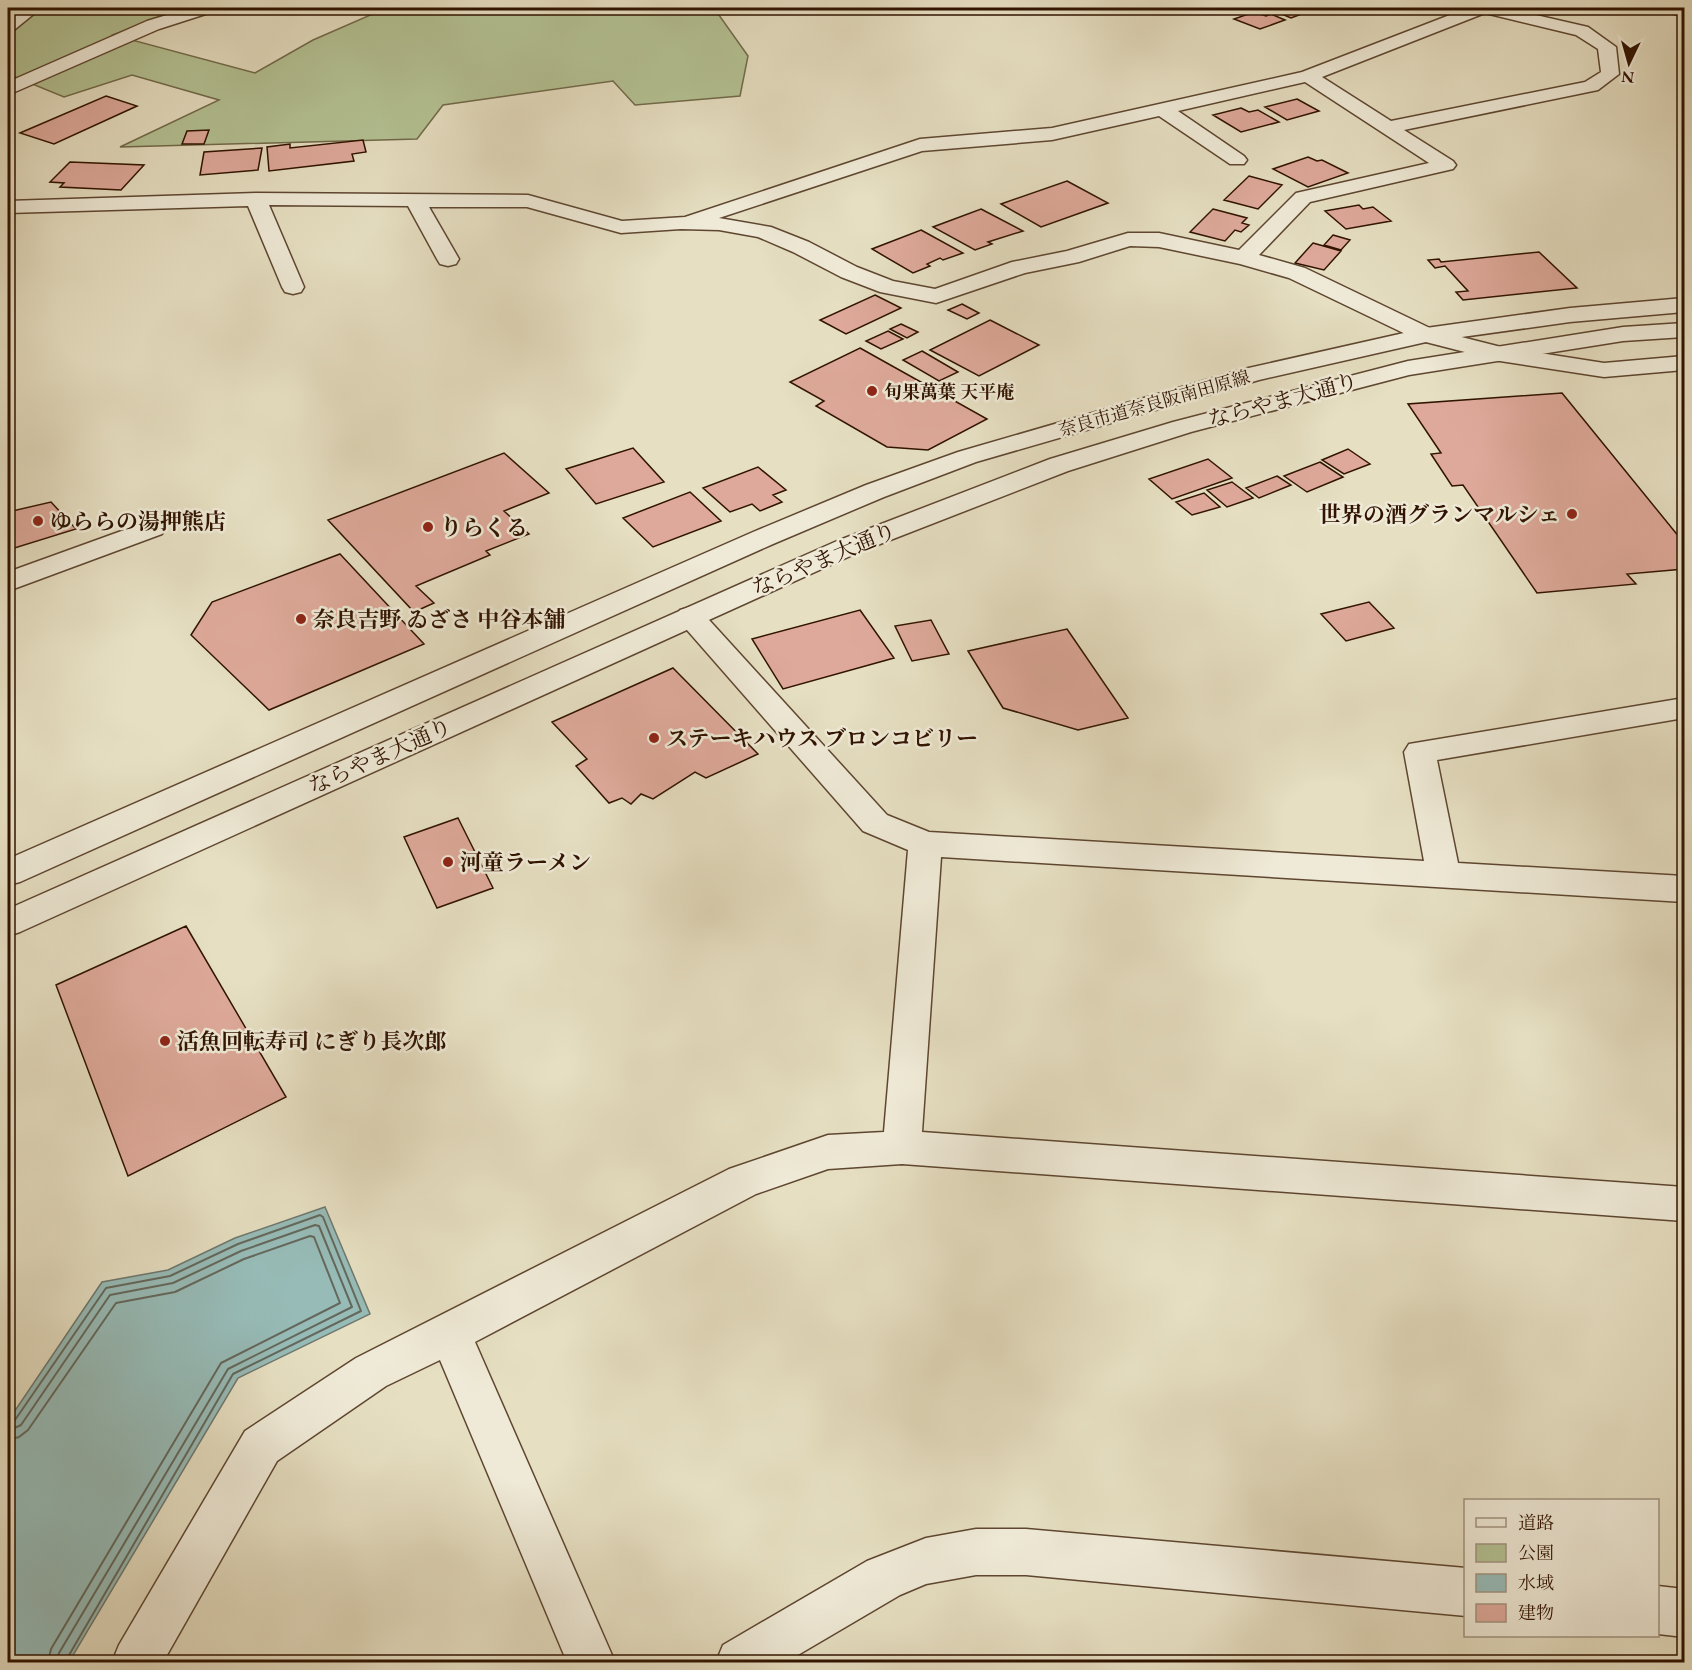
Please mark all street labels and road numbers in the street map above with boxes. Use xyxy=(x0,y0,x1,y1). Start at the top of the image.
street label: 奈良市道奈良阪南田原線 xyxy=(1056,365,1252,441)
street label: ならやま大通り xyxy=(1205,366,1361,434)
street label: ならやま大通り xyxy=(747,516,901,602)
street label: ならやま大通り xyxy=(304,711,456,801)

